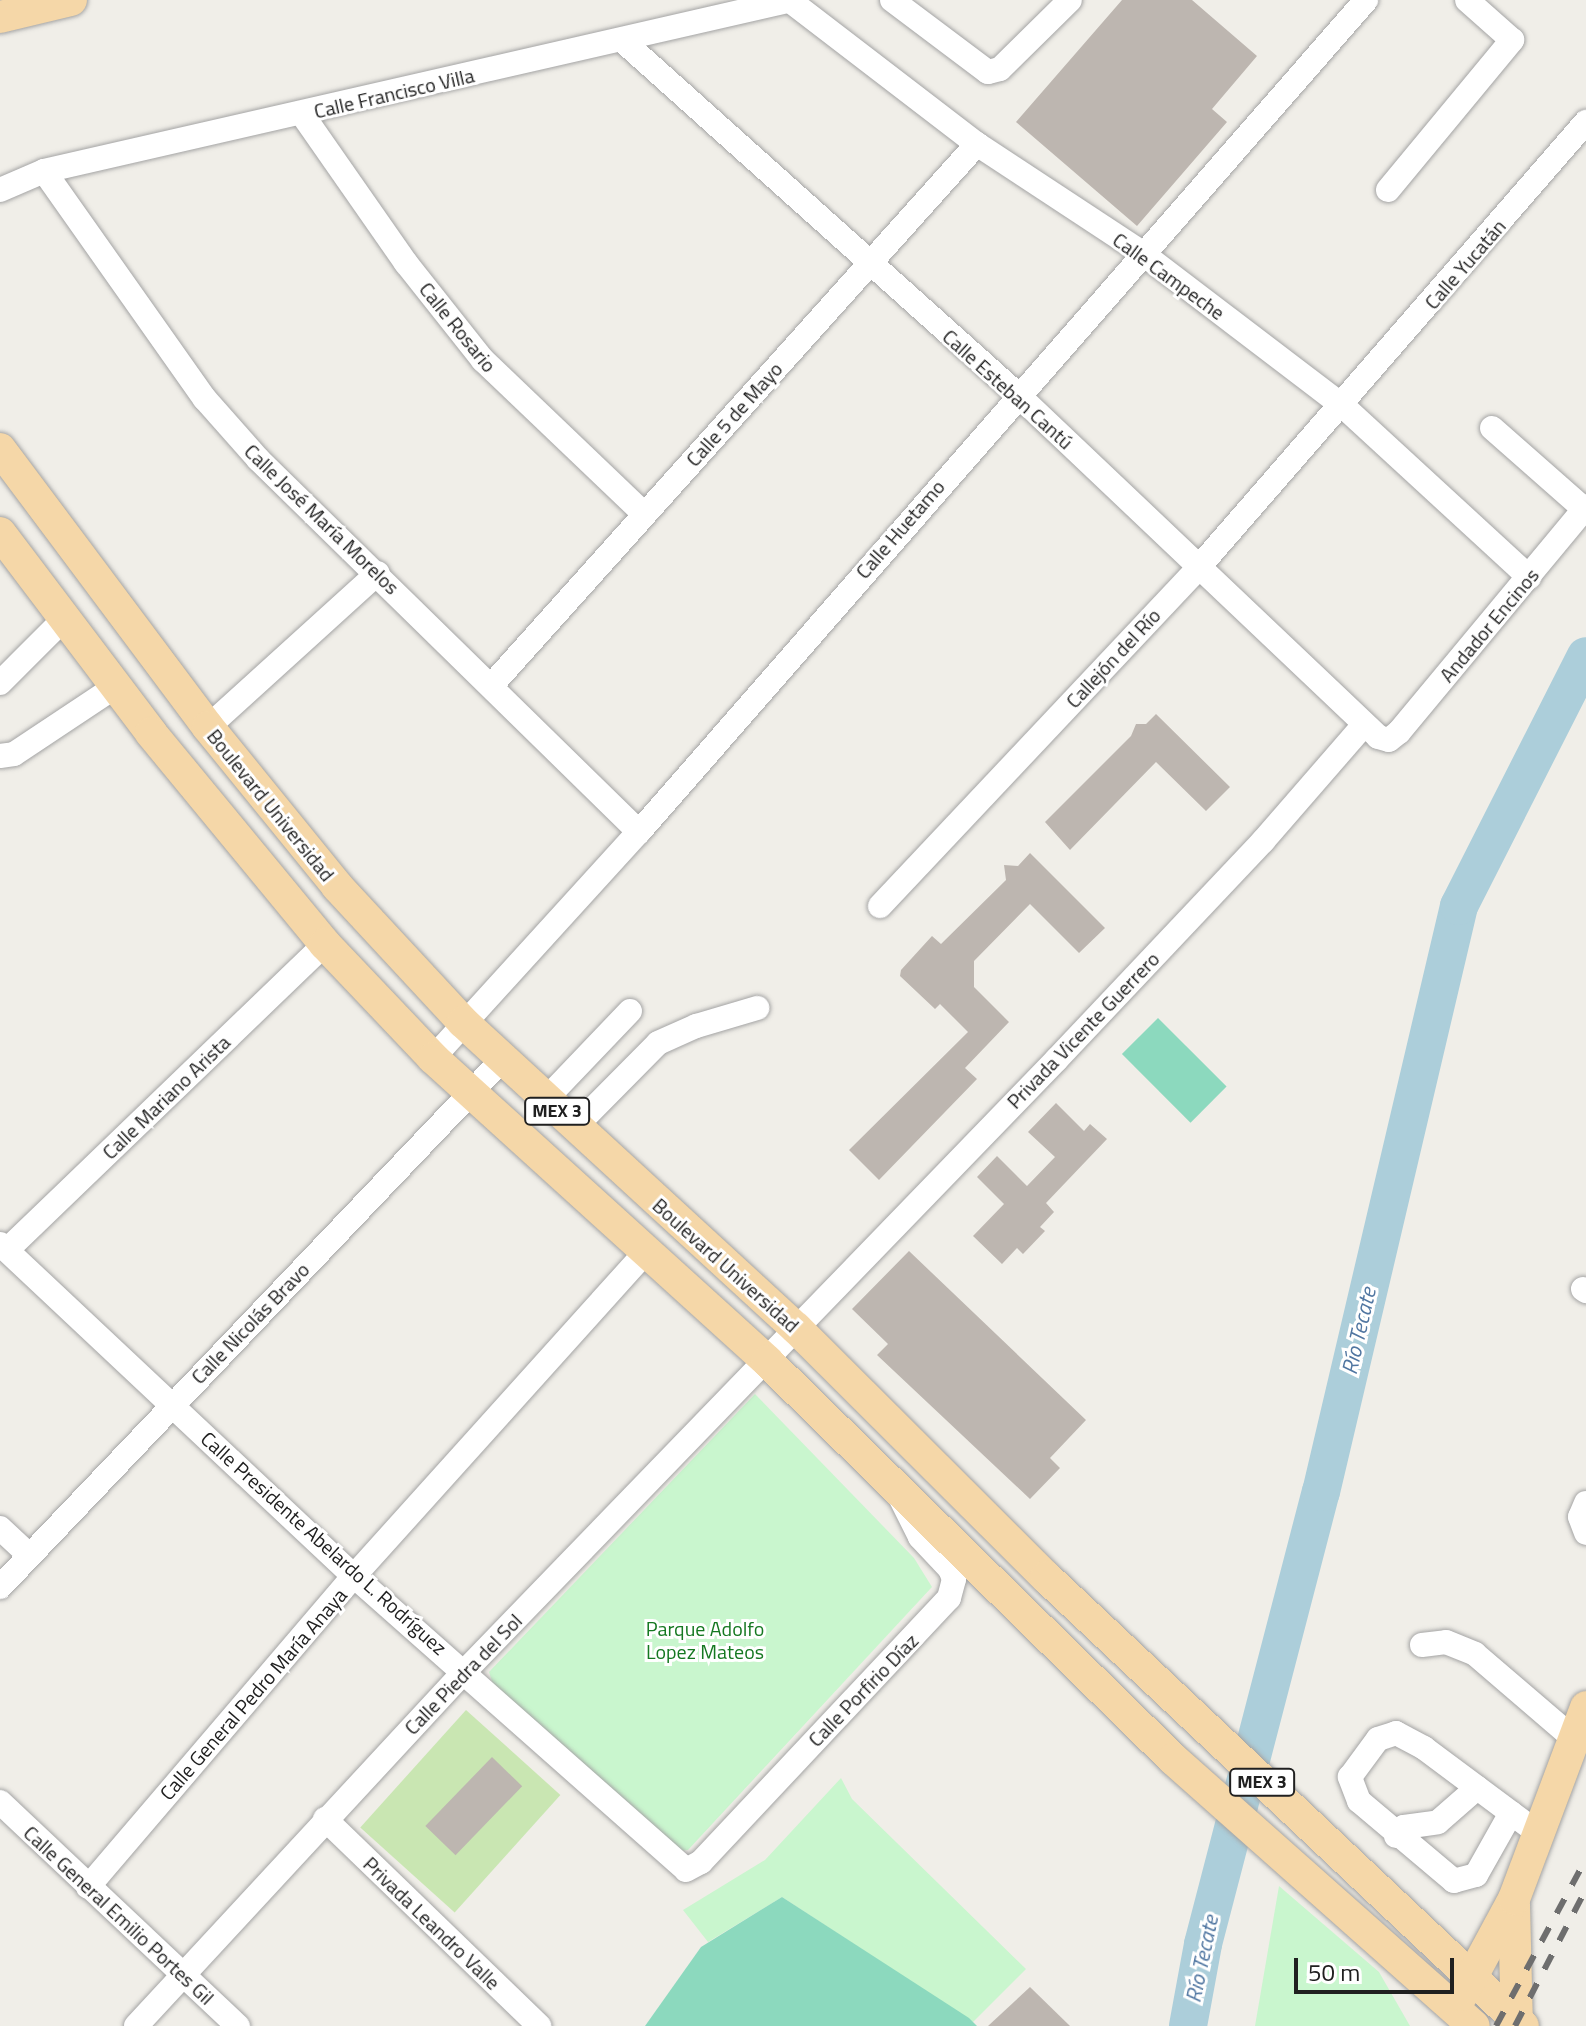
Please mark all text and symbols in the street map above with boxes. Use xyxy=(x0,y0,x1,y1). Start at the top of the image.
street label: Calle Francisco Villa xyxy=(312,63,476,123)
street label: Calle Yucatán xyxy=(1419,214,1511,314)
street label: Calle Campeche xyxy=(1108,227,1230,325)
street label: Calle Rosario xyxy=(415,277,501,377)
street label: Calle Esteban Cantú xyxy=(938,324,1078,454)
street label: Calle 5 de Mayo xyxy=(681,357,787,471)
street label: Calle José María Morelos xyxy=(240,439,404,599)
street label: Calle Huetamo xyxy=(851,475,949,583)
street label: Andador Encinos xyxy=(1434,563,1544,687)
street label: Callejón del Río xyxy=(1061,603,1165,713)
street label: Boulevard Universidad xyxy=(202,724,340,886)
street label: Privada Vicente Guerrero xyxy=(1002,947,1164,1113)
street label: Calle Mariano Arista xyxy=(97,1030,235,1164)
road number: MEX 3 xyxy=(523,1097,591,1125)
street label: Boulevard Universidad xyxy=(648,1193,804,1337)
street label: Calle Nicolás Bravo xyxy=(186,1257,314,1389)
water label: Río Tecate xyxy=(1336,1285,1382,1377)
street label: Calle Presidente Abelardo L. Rodríguez xyxy=(196,1426,452,1660)
street label: Calle General Pedro María Anaya xyxy=(155,1583,351,1805)
street label: Calle Piedra del Sol xyxy=(399,1609,527,1739)
park label: Parque Adolfo Lopez Mateos xyxy=(646,1616,764,1663)
street label: Calle Porfirio Díaz xyxy=(803,1629,923,1751)
road number: MEX 3 xyxy=(1228,1768,1296,1796)
street label: Calle General Emilio Portes Gil xyxy=(19,1821,219,2009)
street label: Privada Leandro Valle xyxy=(359,1852,505,1994)
water label: Río Tecate xyxy=(1180,1913,1224,2005)
scale bar xyxy=(1298,1942,1458,1992)
text: 50 m xyxy=(1308,1954,1360,1990)

